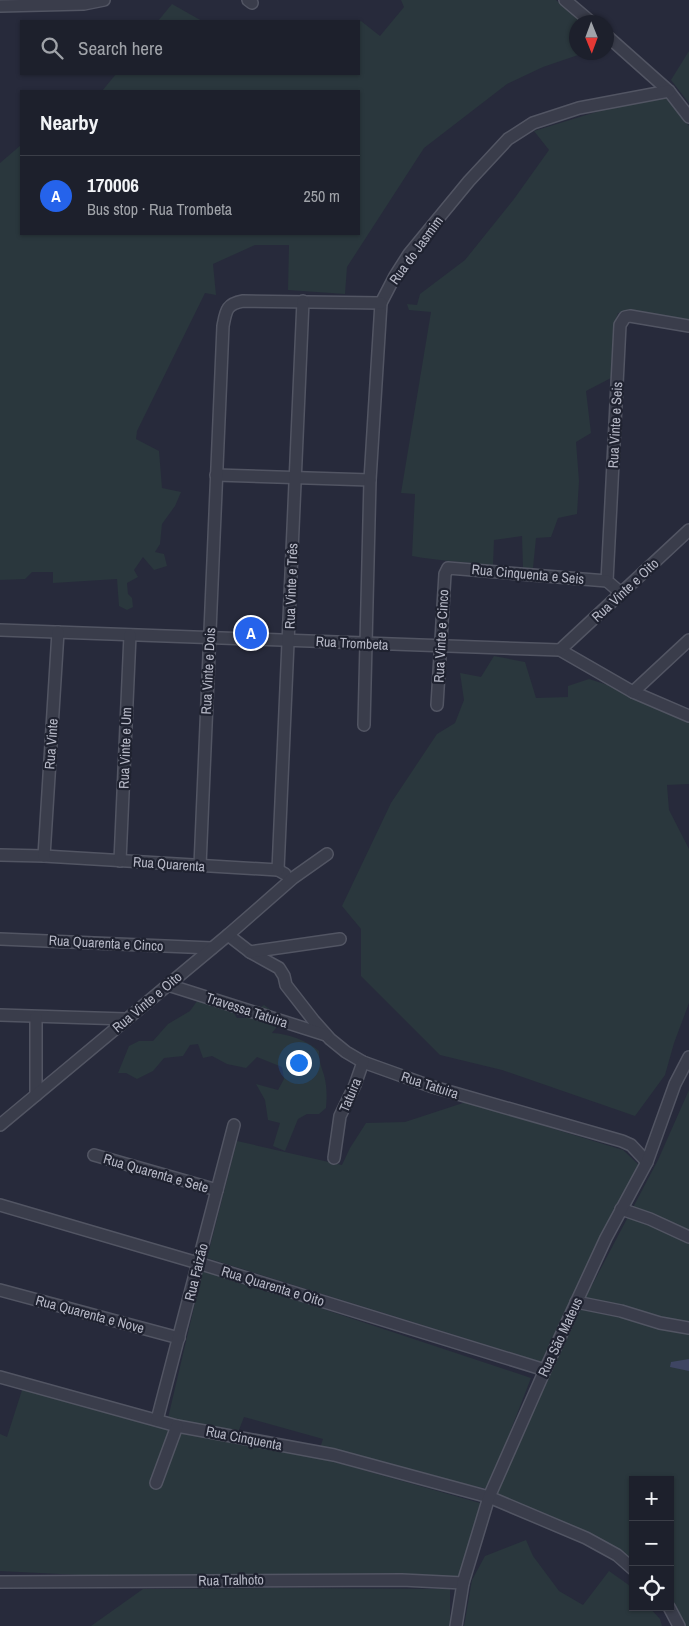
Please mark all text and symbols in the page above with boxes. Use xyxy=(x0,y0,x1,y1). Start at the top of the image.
north arrow xyxy=(569,15,614,60)
search box xyxy=(20,20,360,75)
icon: search xyxy=(38,34,66,62)
text: Search here xyxy=(78,35,163,61)
text: Nearby xyxy=(40,108,98,137)
text: 170006 xyxy=(87,172,139,198)
text: A xyxy=(51,185,61,207)
text: 250 m xyxy=(304,185,340,207)
text: Bus stop · Rua Trombeta xyxy=(87,198,232,220)
street label: Rua do Jasmim xyxy=(385,212,447,288)
street label: Rua Vinte e Seis xyxy=(604,381,626,469)
street label: Rua Vinte e Três xyxy=(281,542,302,629)
street label: Rua Vinte e Oito xyxy=(588,554,662,626)
street label: Rua Cinquenta e Seis xyxy=(471,560,585,588)
street label: Rua Vinte e Cinco xyxy=(430,589,452,683)
pin: A xyxy=(235,614,267,652)
street label: Rua Vinte e Dois xyxy=(197,627,219,715)
street label: Rua Trombeta xyxy=(315,632,389,654)
street label: Rua Vinte e Um xyxy=(115,707,135,789)
street label: Rua Vinte xyxy=(40,718,62,770)
street label: Rua Quarenta xyxy=(132,853,206,876)
street label: Rua Quarenta e Cinco xyxy=(48,931,164,955)
street label: Rua Vinte e Oito xyxy=(109,968,185,1036)
street label: Travessa Tatuira xyxy=(204,988,291,1032)
your location xyxy=(286,1050,312,1076)
street label: Rua Tatuira xyxy=(399,1067,462,1103)
street label: Tatuira xyxy=(335,1075,365,1115)
street label: Rua Quarenta e Sete xyxy=(101,1149,211,1197)
street label: Rua Faizão xyxy=(180,1241,212,1303)
street label: Rua Quarenta e Oito xyxy=(219,1262,327,1310)
street label: Rua Quarenta e Nove xyxy=(34,1291,146,1337)
street label: Rua São Mateus xyxy=(534,1294,586,1380)
street label: Rua Cinquenta xyxy=(204,1422,284,1454)
map controls xyxy=(629,1476,674,1611)
button: + xyxy=(629,1476,674,1521)
button: − xyxy=(629,1521,674,1566)
button: locate xyxy=(629,1566,674,1611)
street label: Rua Tralhoto xyxy=(198,1570,264,1590)

